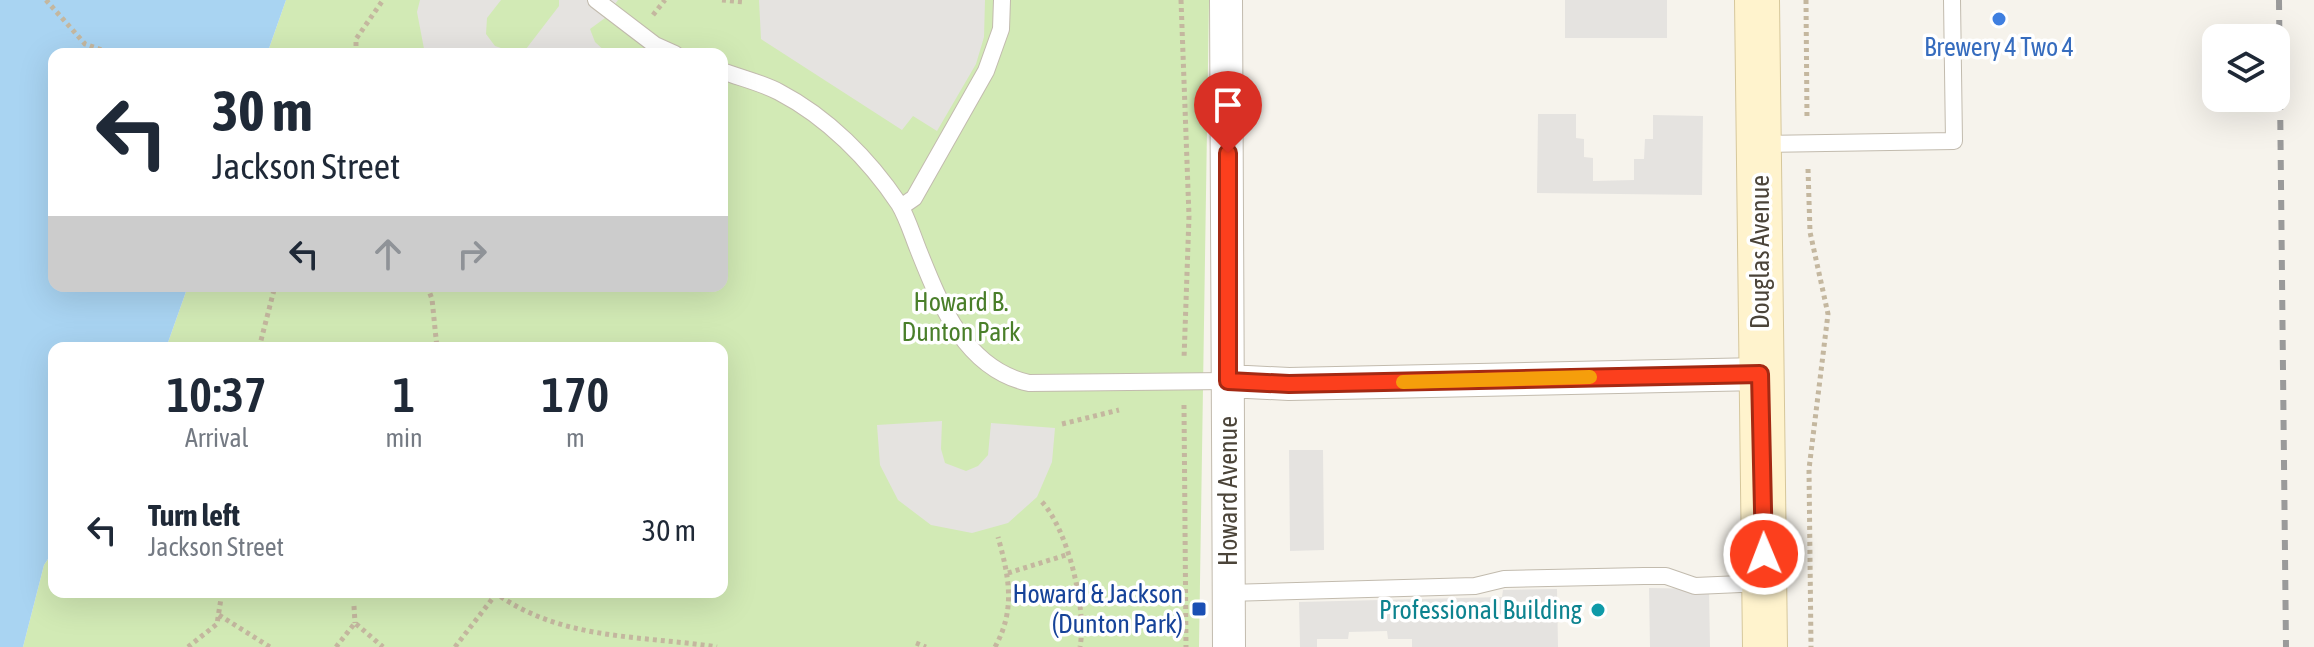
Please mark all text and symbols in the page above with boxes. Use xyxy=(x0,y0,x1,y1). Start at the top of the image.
marker: Brewery 4 Two 4 xyxy=(1990,10,2008,28)
map controls xyxy=(2202,24,2290,112)
button: layers xyxy=(2202,24,2290,112)
place label: Brewery 4 Two 4 xyxy=(1924,32,2074,62)
pin xyxy=(1194,71,1262,153)
text: 30 m xyxy=(212,79,313,143)
icon: left xyxy=(80,80,184,184)
icon: arrive xyxy=(1206,83,1250,127)
text: Jackson Street xyxy=(212,145,400,187)
street label: Douglas Avenue xyxy=(1745,175,1775,329)
icon: left xyxy=(282,232,326,276)
icon: ahead xyxy=(366,232,410,276)
icon: right xyxy=(450,232,494,276)
park label: Howard B. Dunton Park xyxy=(902,287,1020,347)
text: 10:37 xyxy=(167,367,267,422)
text: 1 xyxy=(393,367,415,422)
text: 170 xyxy=(542,367,609,422)
street label: Howard Avenue xyxy=(1213,416,1243,566)
text: Arrival xyxy=(185,423,248,453)
text: min xyxy=(385,423,423,453)
text: m xyxy=(566,423,585,453)
text: Turn left xyxy=(148,498,240,532)
icon: left xyxy=(80,508,124,552)
position arrow xyxy=(1722,512,1806,596)
text: 30 m xyxy=(642,513,696,547)
text: Jackson Street xyxy=(148,532,284,562)
place label: Howard & Jackson (Dunton Park) xyxy=(1012,579,1183,639)
place label: Professional Building xyxy=(1379,595,1583,625)
marker: Howard & Jackson (Dunton Park) xyxy=(1190,600,1208,618)
marker: Professional Building xyxy=(1589,601,1607,619)

